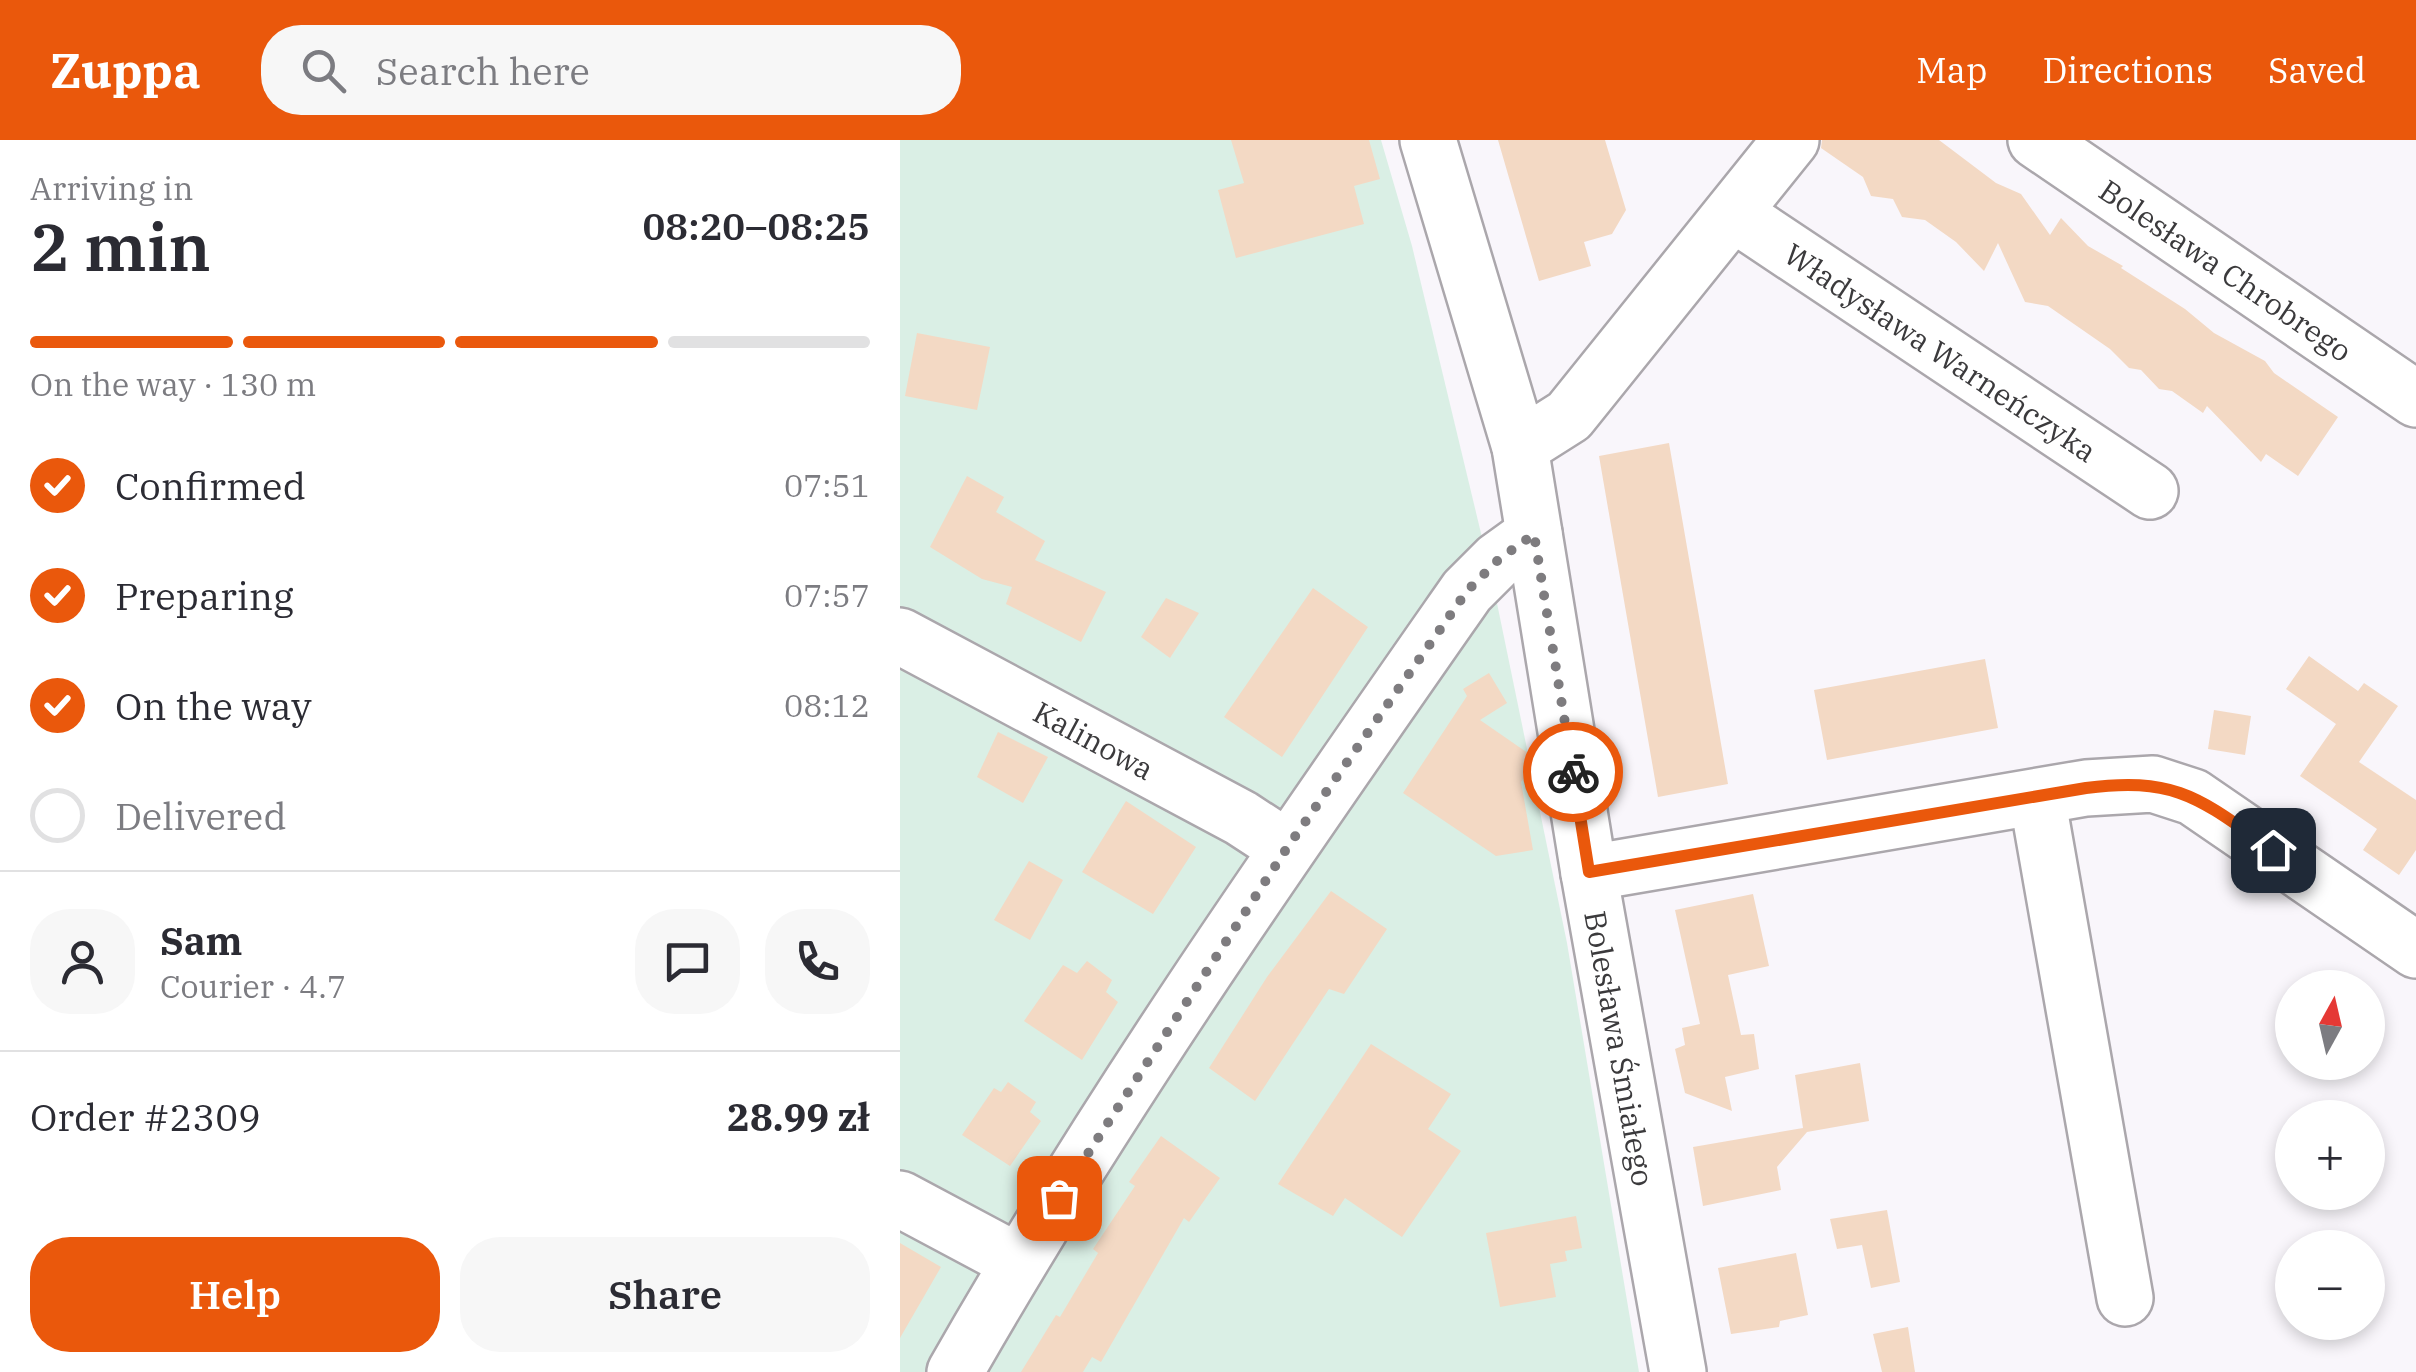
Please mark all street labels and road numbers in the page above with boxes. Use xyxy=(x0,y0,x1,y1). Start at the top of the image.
street label: Bolesława Chrobrego xyxy=(2092,170,2360,369)
street label: Władysława Warneńczyka xyxy=(1777,234,2105,470)
street label: Kalinowa xyxy=(1027,692,1161,788)
street label: Bolesława Śmiałego xyxy=(1577,907,1664,1189)

